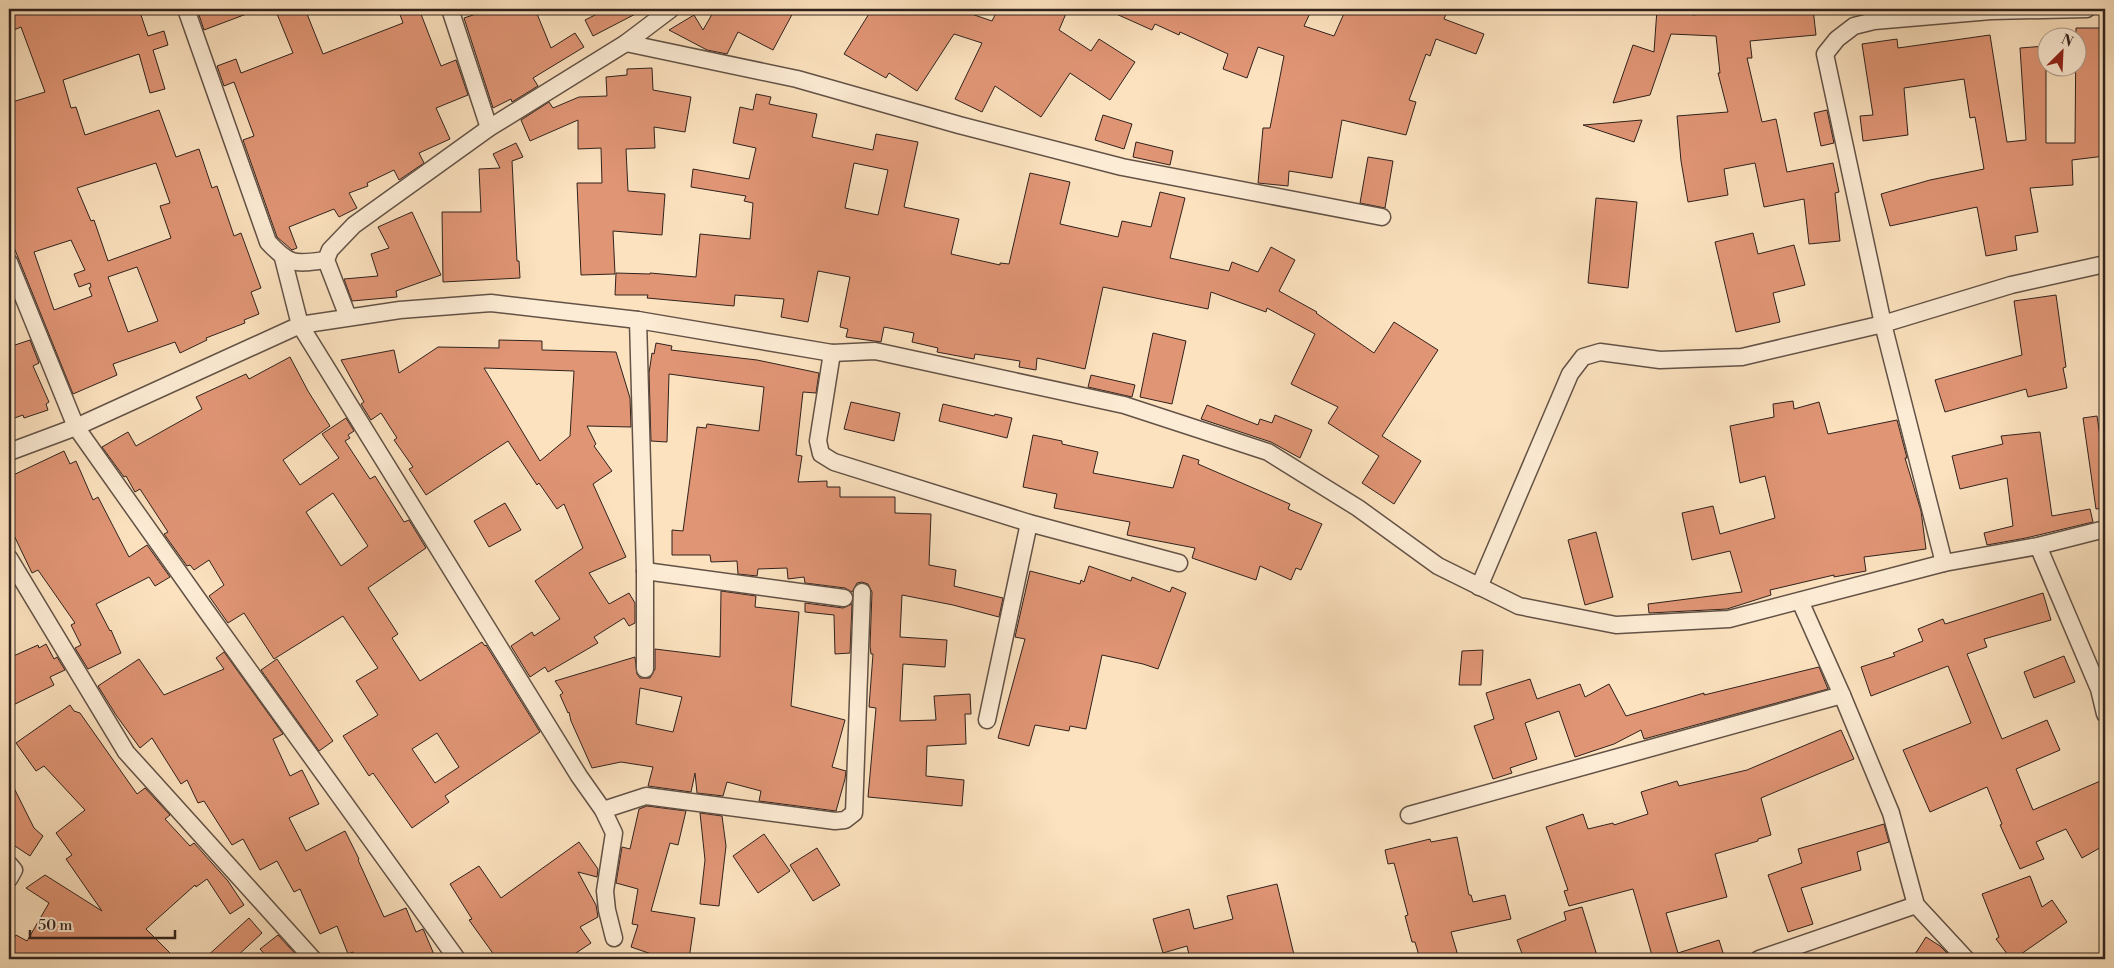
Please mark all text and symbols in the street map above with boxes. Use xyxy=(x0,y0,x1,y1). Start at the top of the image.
north arrow xyxy=(2036,28,2086,78)
text: N xyxy=(2058,31,2076,52)
scale bar xyxy=(30,908,175,940)
text: 50 m xyxy=(38,916,72,935)

